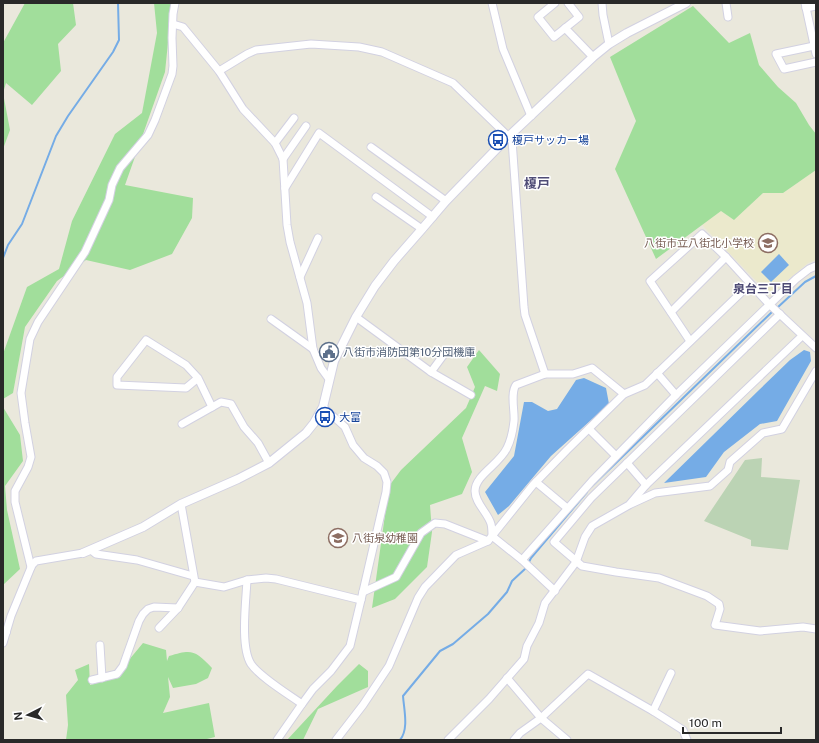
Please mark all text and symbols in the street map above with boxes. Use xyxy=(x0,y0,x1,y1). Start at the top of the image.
bus stop icon: 榎戸サッカー場 xyxy=(487,129,509,151)
place label: 榎戸サッカー場 xyxy=(512,134,589,146)
district label: 榎戸 xyxy=(524,176,550,191)
school or university icon: 八街市立八街北小学校 xyxy=(757,232,779,254)
place label: 八街市立八街北小学校 xyxy=(644,237,754,249)
district label: 泉台三丁目 xyxy=(733,282,793,296)
public building icon: 八街市消防団第10分団機庫 xyxy=(318,341,340,363)
place label: 八街市消防団第10分団機庫 xyxy=(343,346,475,358)
bus stop icon: 大富 xyxy=(314,406,336,428)
place label: 大富 xyxy=(339,411,361,423)
school or university icon: 八街泉幼稚園 xyxy=(327,527,349,549)
place label: 八街泉幼稚園 xyxy=(352,532,418,544)
north arrow xyxy=(8,695,48,735)
scale bar xyxy=(683,709,781,735)
text: N xyxy=(12,711,24,721)
text: 100 m xyxy=(689,716,722,730)

